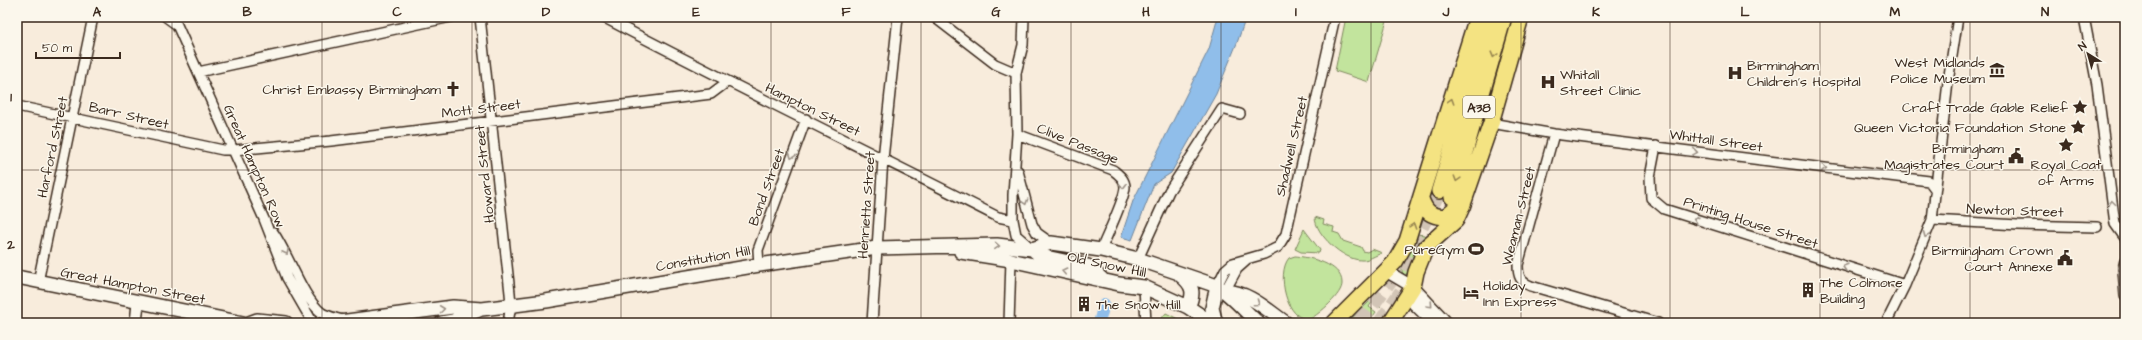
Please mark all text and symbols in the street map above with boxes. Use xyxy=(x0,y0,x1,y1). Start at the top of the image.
text: A xyxy=(93,3,102,21)
text: B xyxy=(242,3,252,21)
text: C xyxy=(392,3,402,21)
text: D xyxy=(542,3,551,21)
text: E xyxy=(692,3,700,21)
text: F xyxy=(841,3,851,21)
text: G xyxy=(991,3,1001,21)
text: H xyxy=(1142,3,1150,21)
text: I xyxy=(1295,3,1297,21)
text: J xyxy=(1442,3,1450,21)
text: K xyxy=(1592,3,1600,21)
text: L xyxy=(1740,3,1750,21)
text: M xyxy=(1890,3,1901,21)
text: N xyxy=(2041,3,2049,21)
scale bar xyxy=(36,34,120,60)
north arrow xyxy=(2068,34,2108,74)
text: N xyxy=(2075,38,2090,54)
text: 50 m xyxy=(42,40,73,57)
one-way arrow xyxy=(1490,51,1499,58)
place label: West Midlands Police Museum xyxy=(1891,53,1985,89)
place label: Birmingham Children's Hospital xyxy=(1747,56,1861,92)
museum icon: West Midlands Police Museum xyxy=(1988,61,2006,79)
hospital icon: Birmingham Children's Hospital xyxy=(1726,64,1744,82)
place label: Whitall Street Clinic xyxy=(1560,65,1641,101)
hospital icon: Whitall Street Clinic xyxy=(1539,73,1557,91)
street label: Hampton Street xyxy=(762,78,864,142)
place label: Christ Embassy Birmingham xyxy=(263,80,441,100)
church icon: Christ Embassy Birmingham xyxy=(444,80,462,98)
text: 1 xyxy=(10,88,12,106)
street label: Harford Street xyxy=(32,94,74,200)
street label: Mott Street xyxy=(440,94,522,124)
street label: Shadwell Street xyxy=(1271,94,1313,198)
road number: A38 xyxy=(1463,96,1495,118)
street label: Barr Street xyxy=(87,97,171,135)
one-way arrow xyxy=(1446,98,1455,105)
place label: Craft Trade Gable Relief xyxy=(1902,98,2069,118)
place icon: Craft Trade Gable Relief xyxy=(2071,98,2089,116)
street label: Great Hampton Row xyxy=(218,102,290,231)
street label: Clive Passage xyxy=(1034,118,1122,170)
place label: Queen Victoria Foundation Stone xyxy=(1854,118,2066,138)
place icon: Queen Victoria Foundation Stone xyxy=(2069,118,2087,136)
street label: Howard Street xyxy=(470,124,500,224)
street label: Whittall Street xyxy=(1668,125,1764,157)
place icon: Royal Coat of Arms xyxy=(2057,136,2075,154)
place label: Birmingham Magistrates Court xyxy=(1884,139,2004,175)
street label: Bond Street xyxy=(744,146,790,229)
one-way arrow xyxy=(1692,147,1698,156)
public building icon: Birmingham Magistrates Court xyxy=(2007,147,2025,165)
street label: Henrietta Street xyxy=(853,150,881,259)
one-way arrow xyxy=(789,153,797,160)
place label: Royal Coat of Arms xyxy=(2030,155,2102,191)
street label: Weaman Street xyxy=(1497,164,1541,268)
one-way arrow xyxy=(1821,164,1827,173)
one-way arrow xyxy=(1453,175,1462,182)
one-way arrow xyxy=(1119,183,1127,189)
street label: Printing House Street xyxy=(1681,192,1821,254)
one-way arrow xyxy=(1020,198,1029,205)
street label: Newton Street xyxy=(1966,199,2064,223)
one-way arrow xyxy=(2108,200,2117,206)
one-way arrow xyxy=(1693,216,1700,225)
one-way arrow xyxy=(1408,222,1416,229)
one-way arrow xyxy=(1923,232,1931,239)
text: 2 xyxy=(6,236,15,254)
place label: PureGym xyxy=(1404,240,1464,260)
sports icon: PureGym xyxy=(1467,240,1485,258)
street label: Constitution Hill xyxy=(654,241,752,277)
one-way arrow xyxy=(994,241,1000,250)
place label: Birmingham Crown Court Annexe xyxy=(1932,241,2053,277)
one-way arrow xyxy=(281,247,288,255)
street label: Old Snow Hill xyxy=(1066,247,1148,283)
public building icon: Birmingham Crown Court Annexe xyxy=(2056,249,2074,267)
street label: Great Hampton Street xyxy=(59,262,207,310)
one-way arrow xyxy=(1842,263,1849,272)
one-way arrow xyxy=(1061,267,1067,276)
place label: The Colmore Building xyxy=(1820,273,1903,309)
place label: Holiday Inn Express xyxy=(1483,276,1557,312)
building icon: The Colmore Building xyxy=(1799,281,1817,299)
hotel icon: Holiday Inn Express xyxy=(1462,284,1480,302)
building icon: The Snow Hill xyxy=(1075,295,1093,313)
place label: The Snow Hill xyxy=(1096,295,1181,315)
one-way arrow xyxy=(1253,298,1260,305)
one-way arrow xyxy=(1425,300,1433,308)
one-way arrow xyxy=(438,305,445,314)

